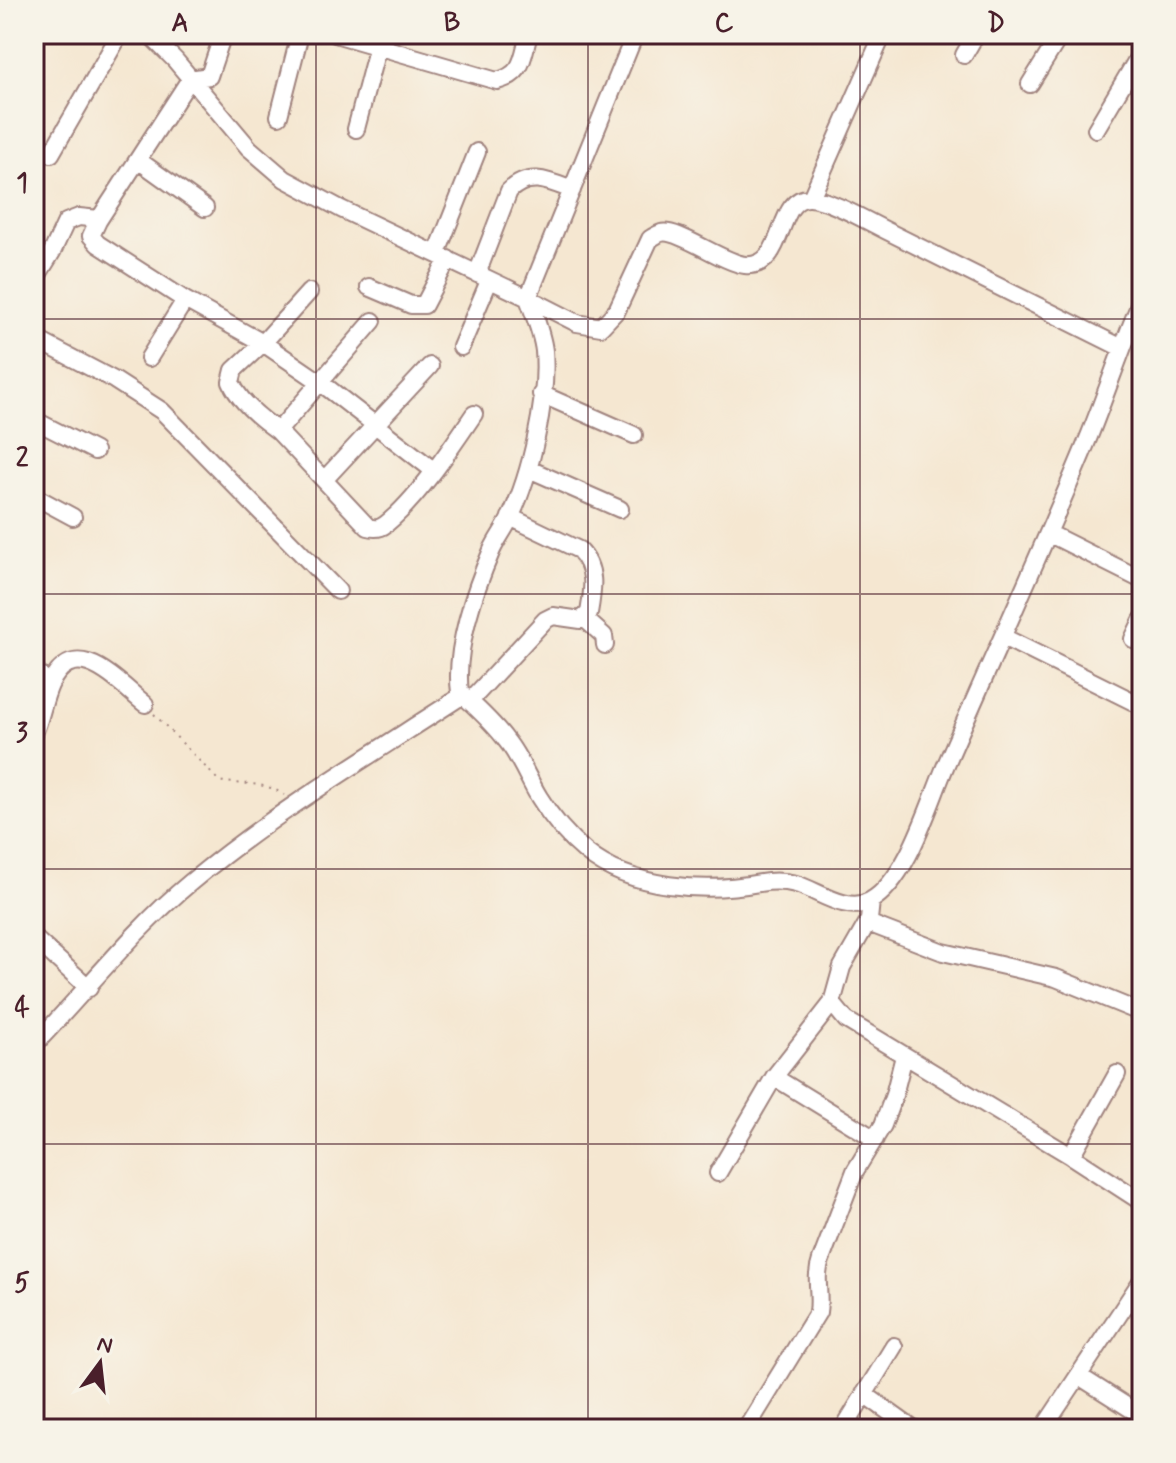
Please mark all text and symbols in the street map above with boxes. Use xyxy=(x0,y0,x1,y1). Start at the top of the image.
text: A xyxy=(171,7,189,41)
text: B xyxy=(444,7,460,41)
text: C xyxy=(715,7,734,41)
text: D xyxy=(987,7,1005,41)
text: 1 xyxy=(16,167,28,201)
text: 2 xyxy=(16,442,29,476)
text: 3 xyxy=(16,717,28,751)
text: 4 xyxy=(14,992,30,1026)
text: 5 xyxy=(14,1267,30,1301)
north arrow xyxy=(60,1323,140,1403)
text: N xyxy=(94,1330,115,1361)

